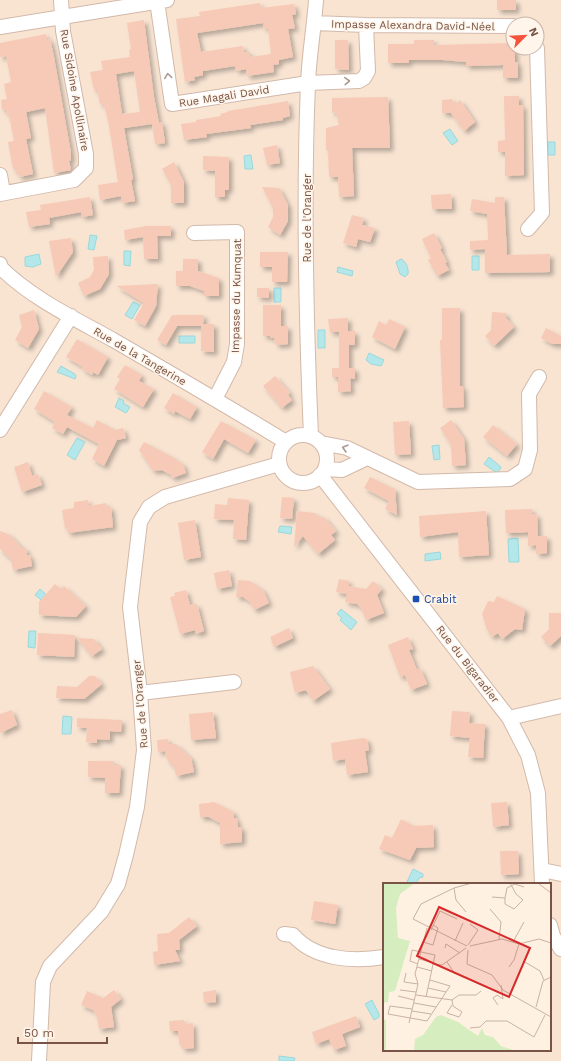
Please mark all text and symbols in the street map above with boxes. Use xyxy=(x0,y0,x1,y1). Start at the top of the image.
north arrow xyxy=(505,16,545,56)
street label: Impasse Alexandra David-Néel xyxy=(331,18,496,33)
text: N xyxy=(526,26,541,39)
street label: Rue Sidoine Apollinaire xyxy=(57,28,92,152)
one-way arrow xyxy=(164,73,173,79)
one-way arrow xyxy=(344,77,350,86)
street label: Rue Magali David xyxy=(178,83,270,110)
street label: Rue de l'Oranger xyxy=(301,173,314,263)
street label: Impasse du Kumquat xyxy=(229,238,244,353)
street label: Rue de la Tangerine xyxy=(91,324,189,388)
one-way arrow xyxy=(341,444,348,453)
place label: Crabit xyxy=(424,593,457,606)
marker: Crabit xyxy=(411,594,421,604)
street label: Rue du Bigaradier xyxy=(433,623,502,706)
street label: Rue de l'Oranger xyxy=(130,659,151,749)
inset map xyxy=(383,883,551,1051)
scale bar xyxy=(18,1019,107,1045)
text: 50 m xyxy=(24,1026,54,1040)

